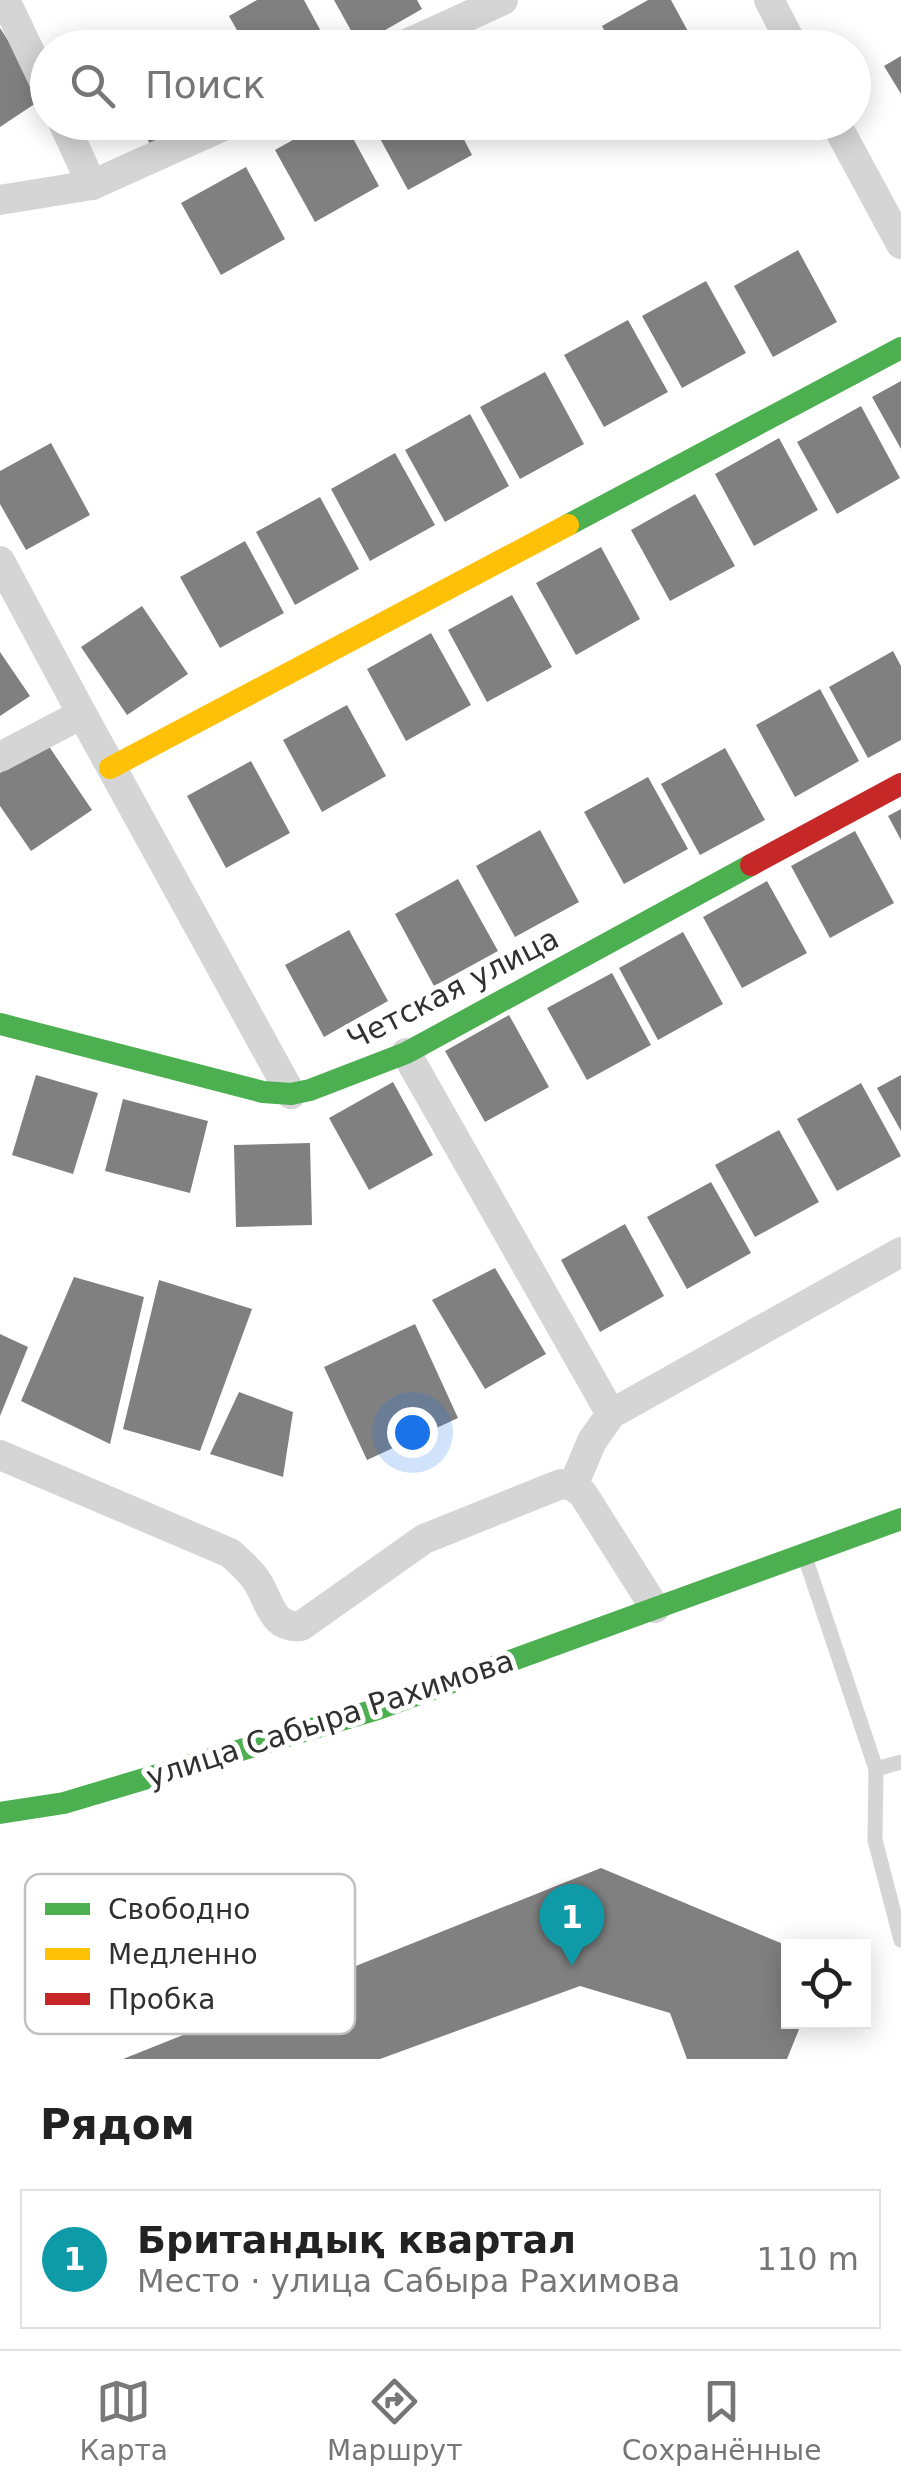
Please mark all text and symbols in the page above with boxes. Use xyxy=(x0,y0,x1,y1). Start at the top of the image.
search box xyxy=(30,30,871,140)
icon: search xyxy=(65,58,120,113)
text: Поиск xyxy=(145,63,265,107)
street label: Четская улица xyxy=(341,920,564,1057)
your location xyxy=(387,1407,438,1458)
street label: улица Сабыра Рахимова xyxy=(142,1643,518,1795)
legend xyxy=(25,1874,355,2034)
pin: 1 xyxy=(540,1884,604,1966)
text: Свободно xyxy=(108,1893,250,1926)
text: Медленно xyxy=(108,1938,258,1971)
map controls xyxy=(781,1939,871,2029)
button: locate xyxy=(781,1939,871,2029)
text: Пробка xyxy=(108,1983,215,2016)
text: Рядом xyxy=(40,2100,195,2149)
text: Британдық квартал xyxy=(137,2218,576,2262)
text: 1 xyxy=(63,2240,86,2278)
text: 110 m xyxy=(757,2240,859,2278)
text: Место · улица Сабыра Рахимова xyxy=(137,2262,680,2300)
tab: Карта xyxy=(80,2374,168,2467)
tab: Маршрут xyxy=(327,2374,462,2467)
tab: Сохранённые xyxy=(622,2374,821,2467)

